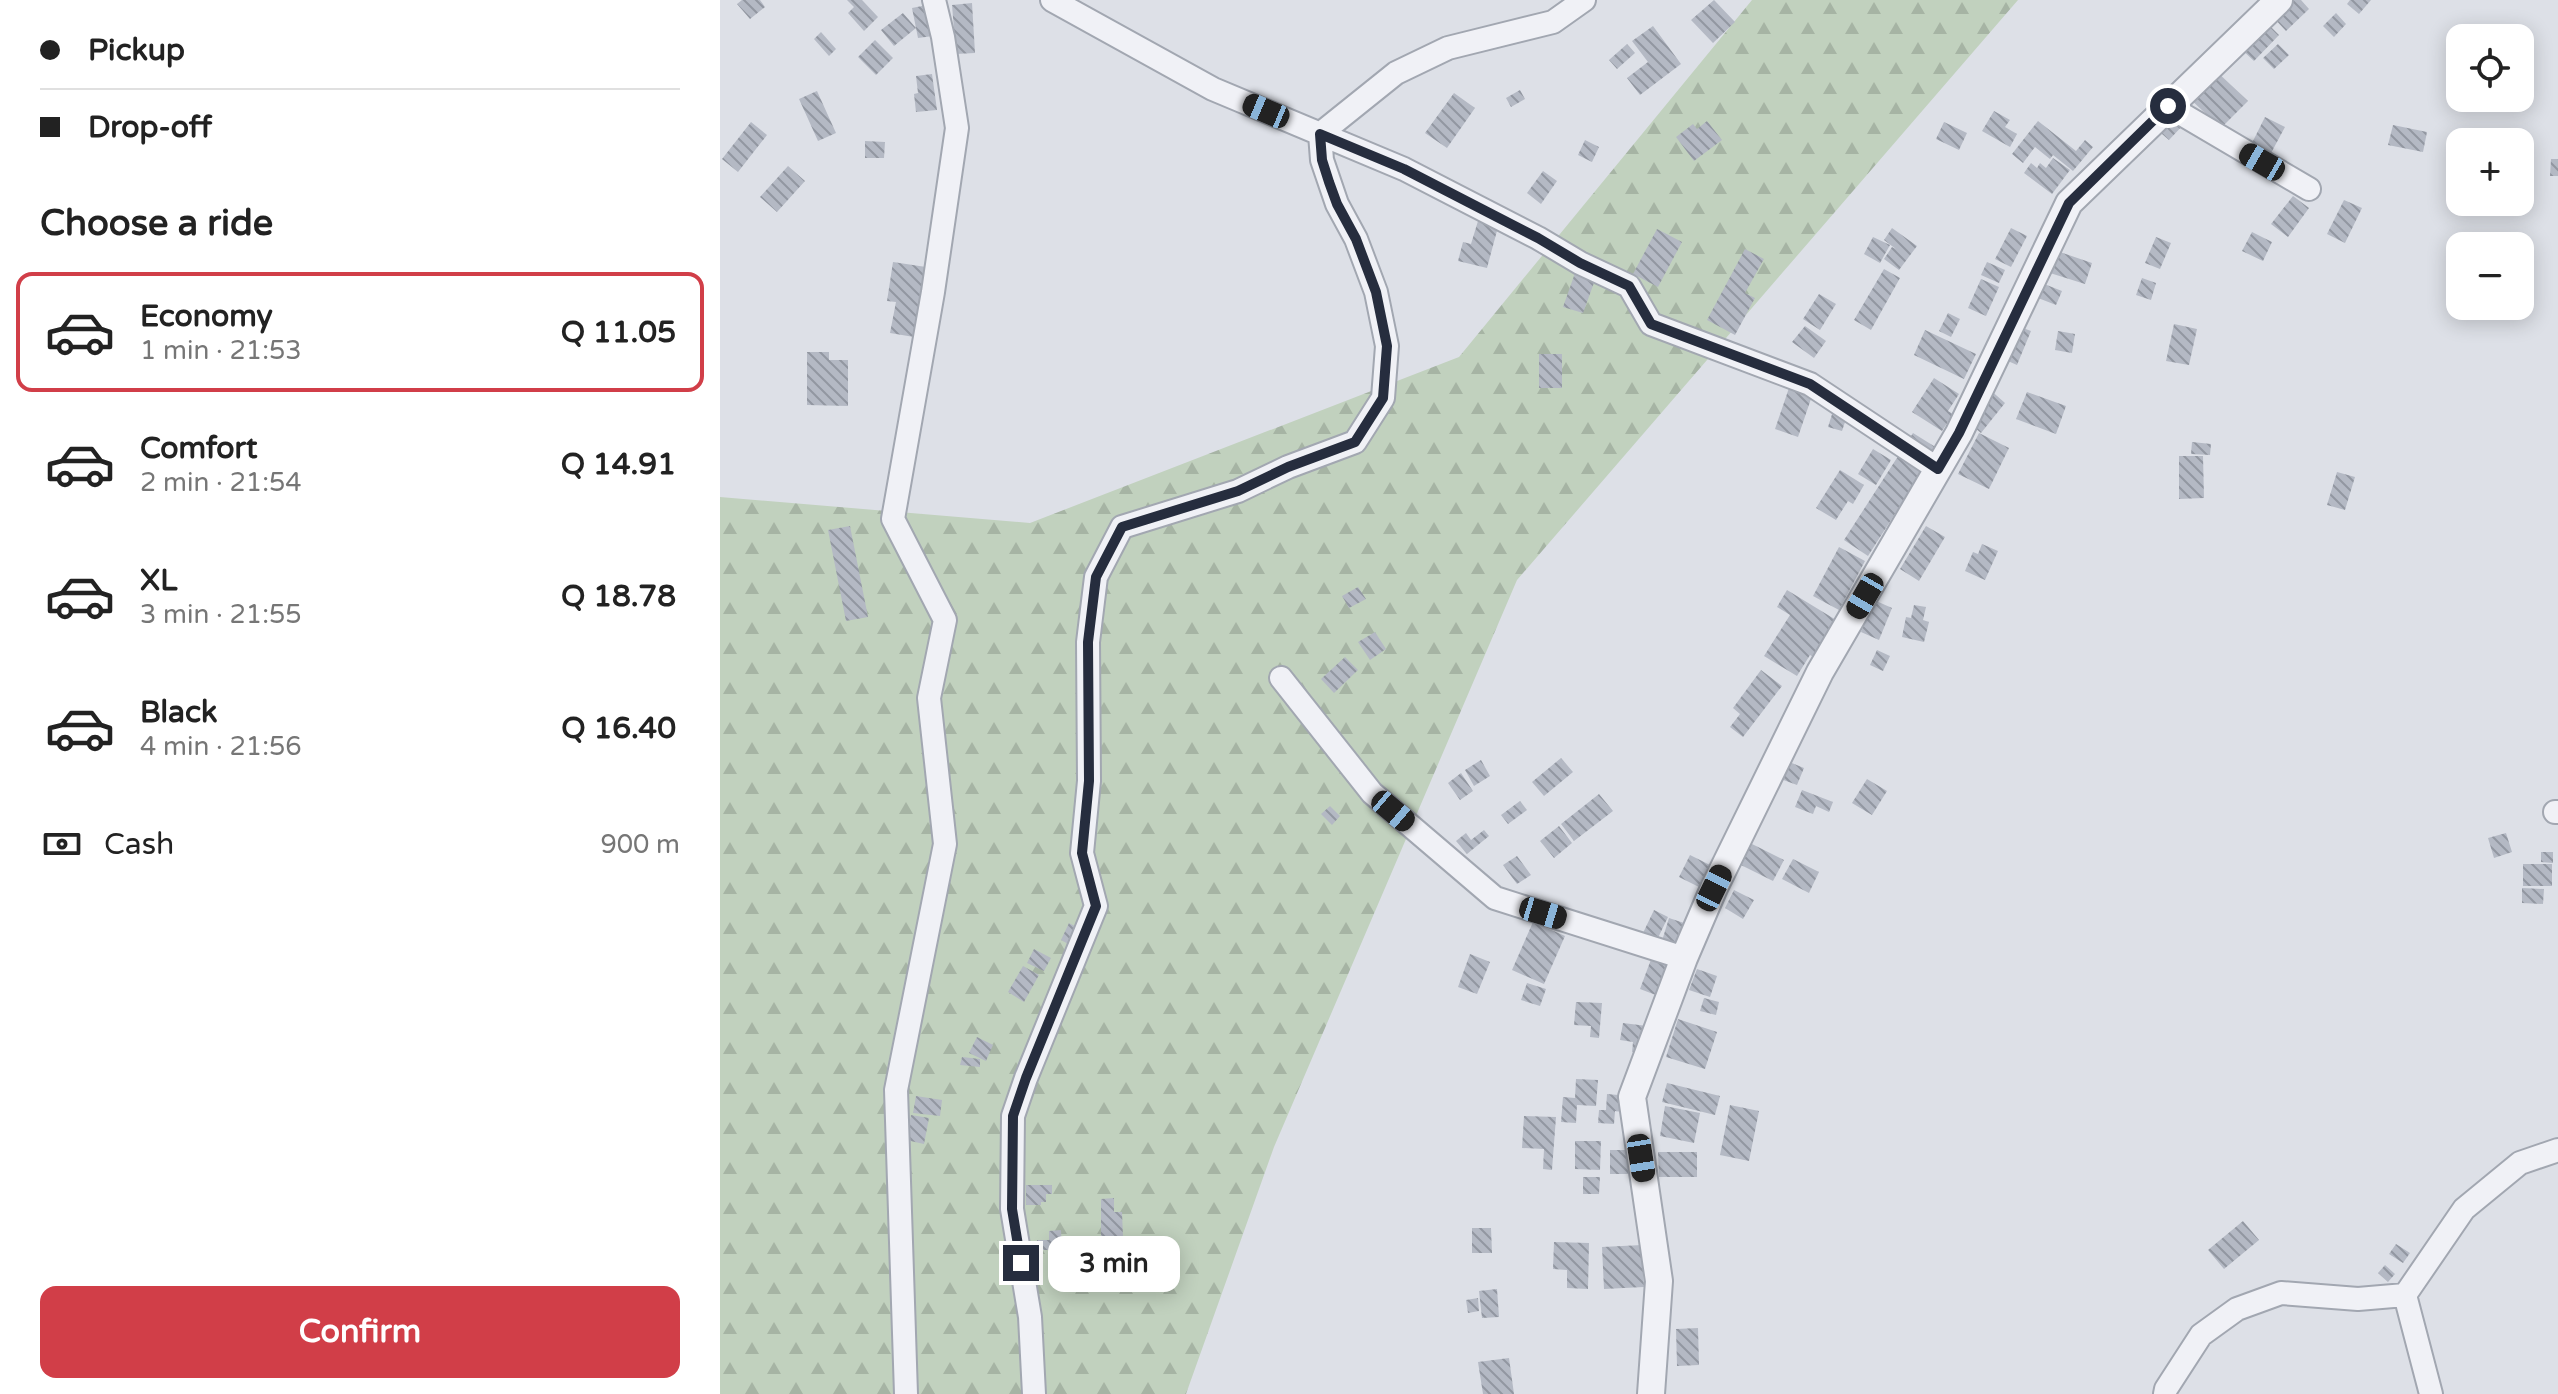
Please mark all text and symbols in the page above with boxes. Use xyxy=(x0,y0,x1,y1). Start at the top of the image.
map controls xyxy=(2446,24,2534,320)
button: locate xyxy=(2446,24,2534,112)
text: Pickup xyxy=(88,32,185,69)
route start xyxy=(2150,88,2186,124)
car xyxy=(1239,91,1293,131)
text: Drop-off xyxy=(88,109,212,146)
button: + xyxy=(2446,128,2534,216)
car xyxy=(2235,140,2289,184)
text: Choose a ride xyxy=(40,202,273,245)
button: − xyxy=(2446,232,2534,320)
icon: car xyxy=(44,296,116,368)
text: Economy xyxy=(140,298,273,335)
text: Q 11.05 xyxy=(561,314,676,351)
text: 1 min · 21:53 xyxy=(140,335,302,366)
icon: car xyxy=(44,428,116,500)
text: Comfort xyxy=(140,430,258,467)
text: Q 14.91 xyxy=(561,446,676,483)
text: 2 min · 21:54 xyxy=(140,467,302,498)
icon: car xyxy=(44,560,116,632)
text: XL xyxy=(140,562,177,599)
car xyxy=(1843,569,1887,623)
text: Q 18.78 xyxy=(561,578,676,615)
text: 3 min · 21:55 xyxy=(140,599,302,630)
icon: car xyxy=(44,692,116,764)
text: Black xyxy=(140,694,217,731)
text: Q 16.40 xyxy=(561,710,676,747)
text: 4 min · 21:56 xyxy=(140,731,302,762)
car xyxy=(1367,786,1419,836)
icon: cash xyxy=(40,822,84,866)
text: Cash xyxy=(104,826,174,863)
text: 900 m xyxy=(600,829,680,860)
car xyxy=(1693,861,1735,915)
car xyxy=(1517,895,1569,931)
car xyxy=(1625,1132,1657,1184)
callout: 3 min xyxy=(1049,1235,1181,1291)
route end xyxy=(1003,1245,1039,1281)
text: 3 min xyxy=(1079,1248,1149,1279)
button: Confirm xyxy=(40,1286,680,1378)

